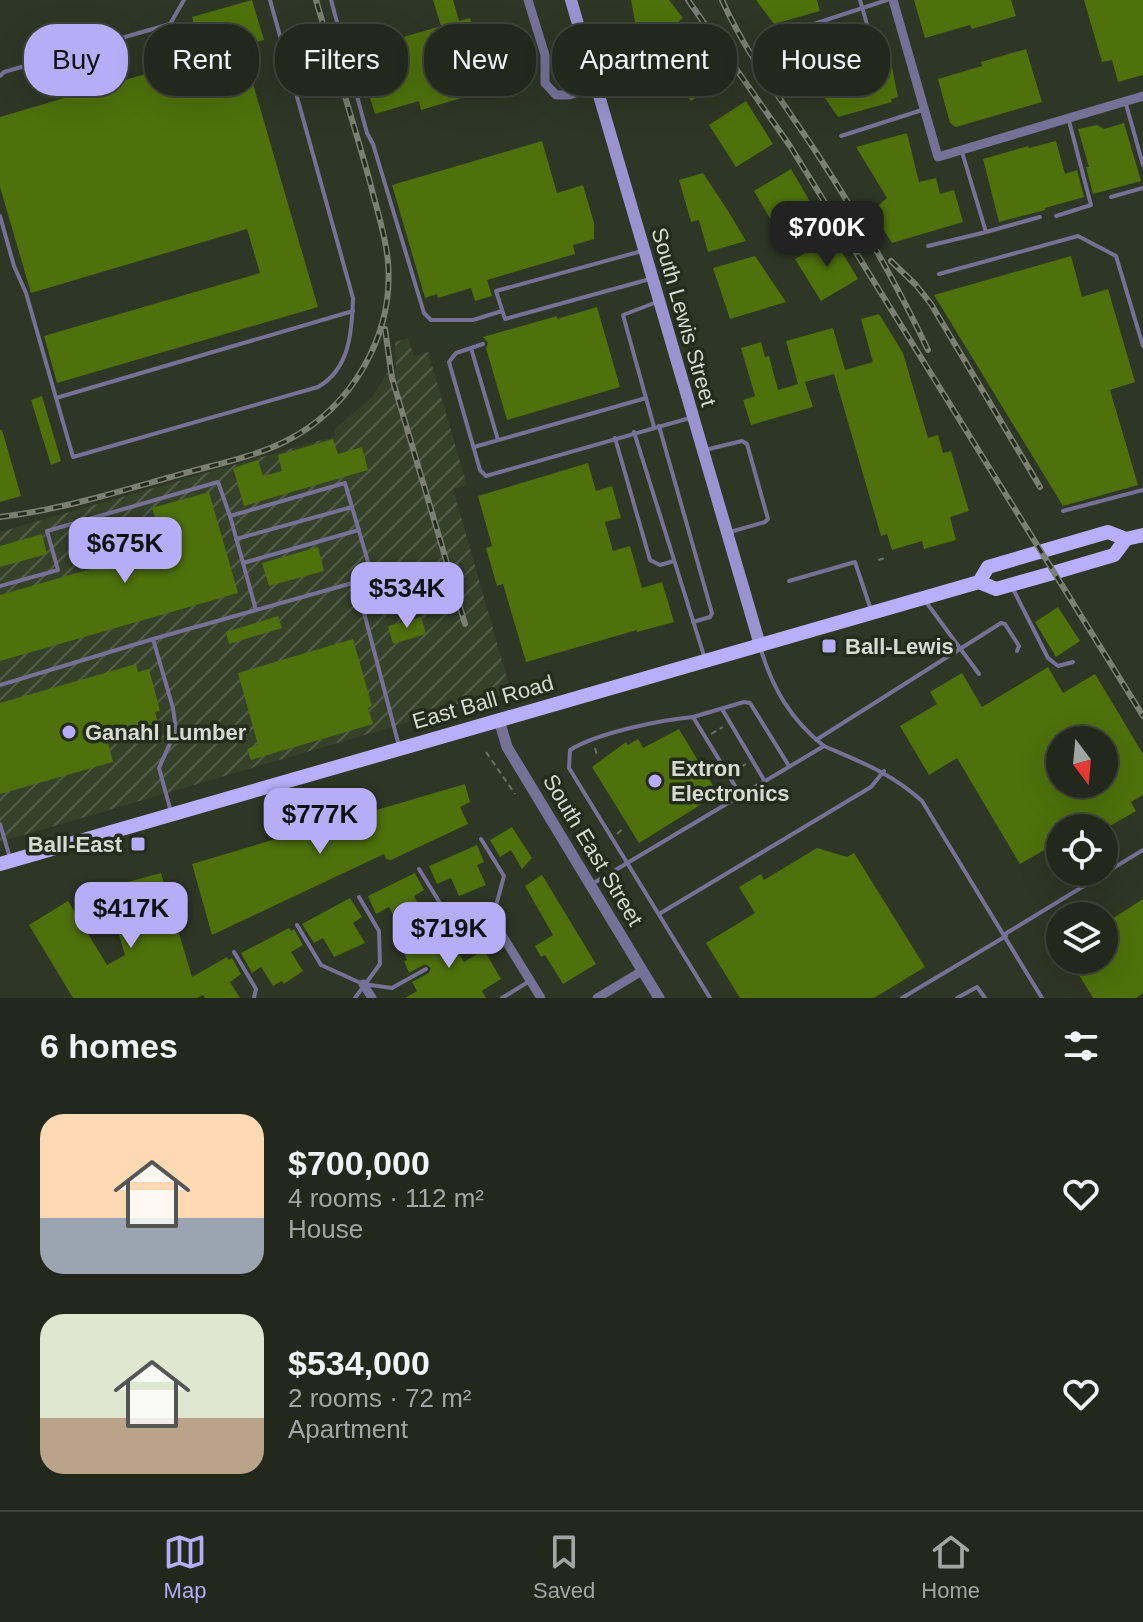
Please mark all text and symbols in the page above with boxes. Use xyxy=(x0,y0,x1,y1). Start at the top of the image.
chip: Buy xyxy=(24,24,128,96)
chip: Rent xyxy=(144,24,259,96)
chip: Filters xyxy=(275,24,408,96)
chip: New xyxy=(424,24,536,96)
chip: Apartment xyxy=(552,24,737,96)
chip: House xyxy=(753,24,890,96)
pin: $700K xyxy=(771,201,883,269)
text: $700K xyxy=(789,212,865,242)
street label: South Lewis Street xyxy=(647,225,721,409)
pin: $675K xyxy=(69,517,181,585)
text: $675K xyxy=(87,528,163,558)
pin: $534K xyxy=(351,562,463,630)
text: $534K xyxy=(369,573,445,603)
place label: Ball-Lewis xyxy=(845,634,954,659)
marker: Ball-Lewis xyxy=(820,637,838,655)
street label: East Ball Road xyxy=(410,670,556,734)
place label: Ganahl Lumber xyxy=(85,720,247,745)
marker: Ganahl Lumber xyxy=(60,723,78,741)
north arrow xyxy=(1046,726,1118,798)
map controls xyxy=(1046,726,1118,974)
place label: Extron Electronics xyxy=(671,756,790,806)
street label: South East Street xyxy=(538,770,648,930)
marker: Extron Electronics xyxy=(646,772,664,790)
pin: $777K xyxy=(264,788,376,856)
text: $777K xyxy=(282,799,358,829)
button: locate xyxy=(1046,814,1118,886)
place label: Ball-East xyxy=(28,832,123,857)
marker: Ball-East xyxy=(129,835,147,853)
pin: $417K xyxy=(75,882,187,950)
text: $417K xyxy=(93,893,169,923)
pin: $719K xyxy=(393,902,505,970)
button: layers xyxy=(1046,902,1118,974)
text: $719K xyxy=(411,913,487,943)
icon: filters xyxy=(1059,1024,1103,1068)
text: 6 homes xyxy=(40,1027,178,1065)
text: $700,000 xyxy=(288,1144,430,1182)
icon: home xyxy=(104,1146,200,1242)
icon: heart xyxy=(1059,1172,1103,1216)
text: 4 rooms · 112 m² xyxy=(288,1183,484,1213)
text: House xyxy=(288,1214,363,1244)
text: $534,000 xyxy=(288,1344,430,1382)
icon: home xyxy=(104,1346,200,1442)
icon: heart xyxy=(1059,1372,1103,1416)
text: 2 rooms · 72 m² xyxy=(288,1383,472,1413)
text: Apartment xyxy=(288,1414,408,1444)
tab: Map xyxy=(163,1530,207,1604)
tab: Saved xyxy=(533,1530,595,1604)
tab: Home xyxy=(921,1530,980,1604)

